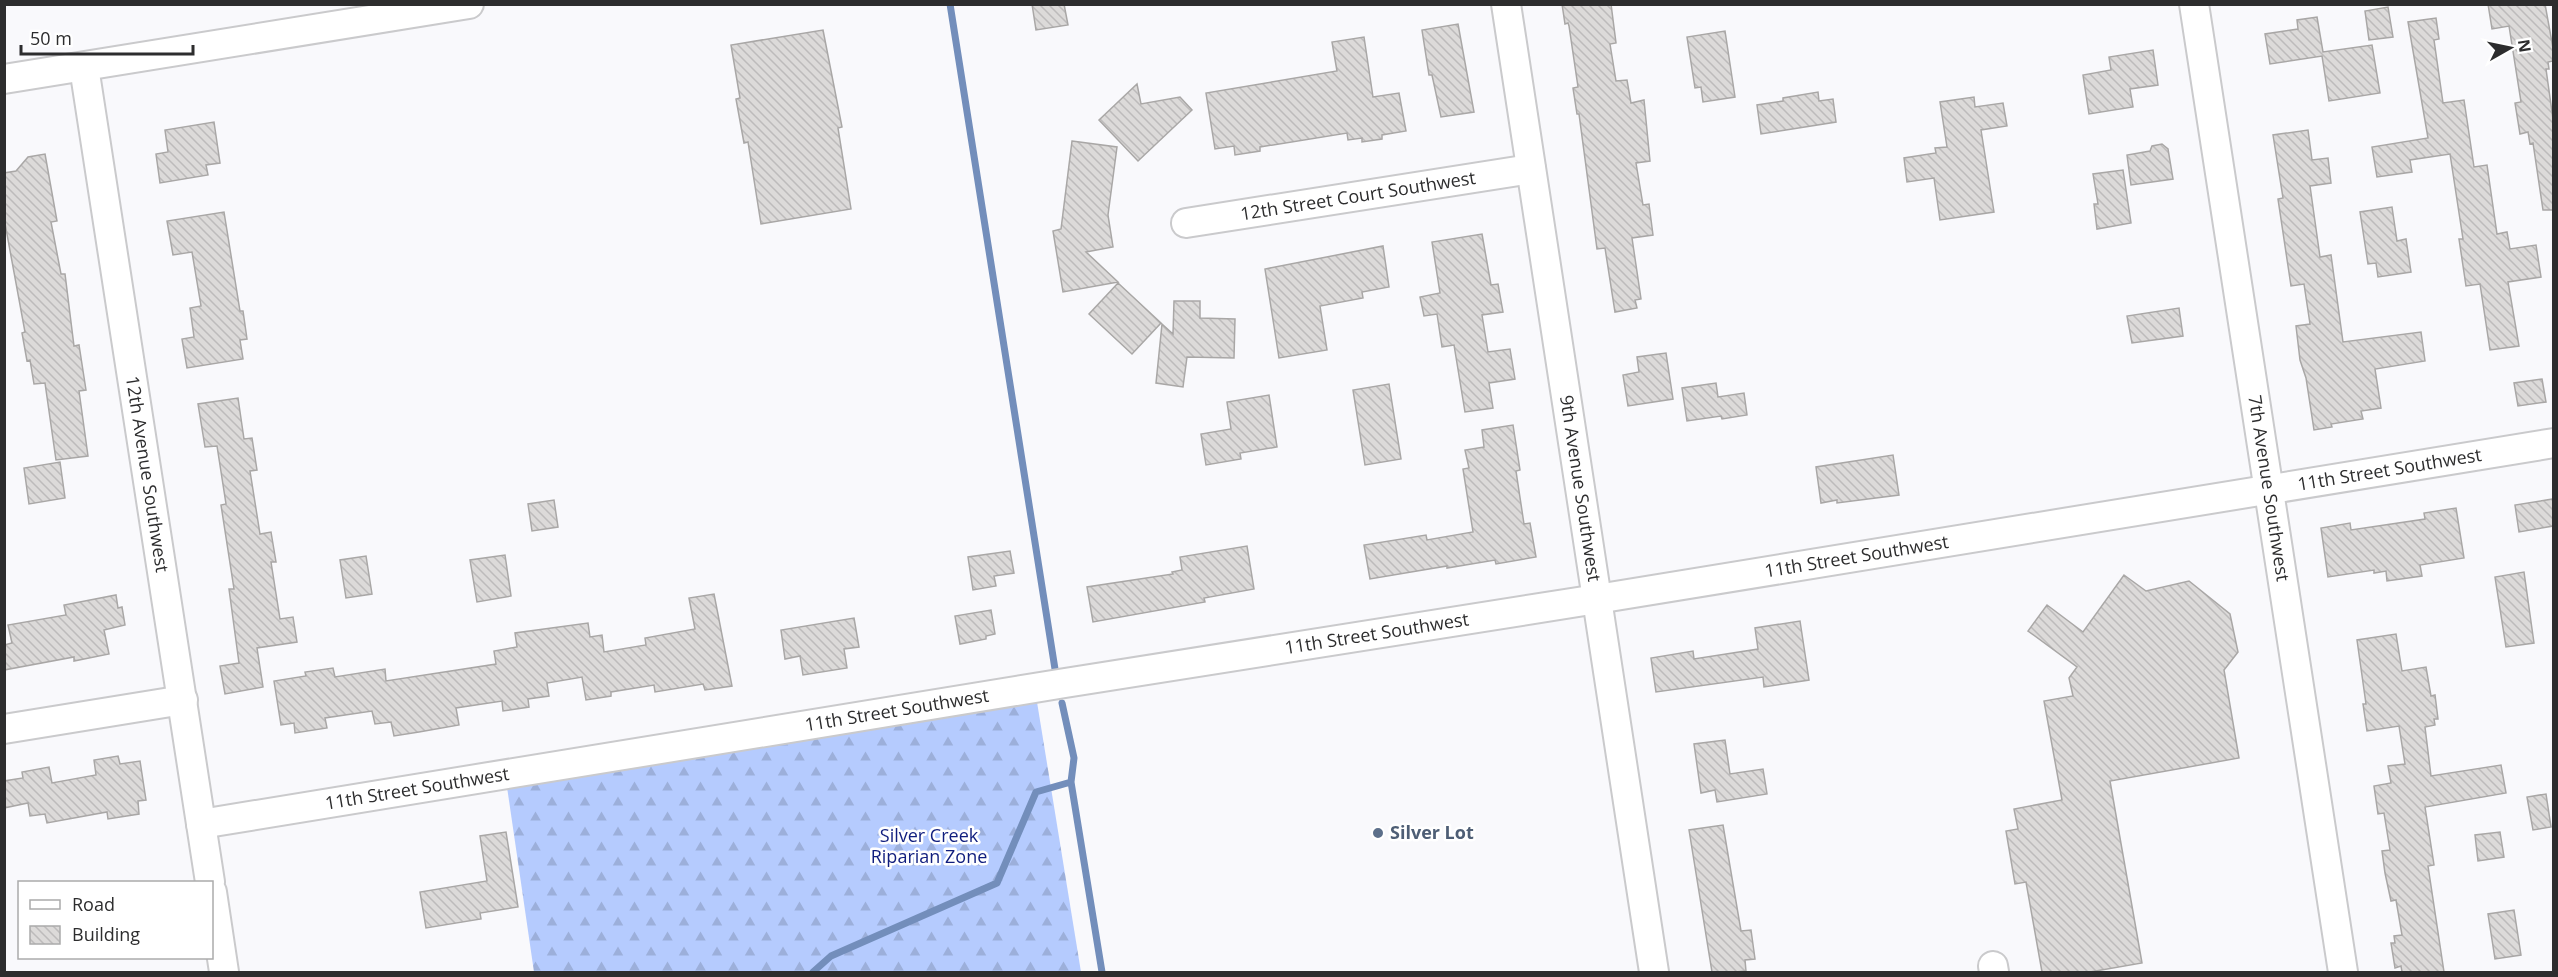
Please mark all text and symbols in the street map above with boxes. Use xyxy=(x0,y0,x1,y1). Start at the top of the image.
scale bar xyxy=(21,18,194,56)
north arrow xyxy=(2480,18,2540,78)
text: 50 m xyxy=(30,26,72,50)
text: N xyxy=(2513,38,2537,54)
street label: 12th Street Court Southwest xyxy=(1238,165,1477,225)
street label: 12th Avenue Southwest xyxy=(121,374,175,574)
street label: 9th Avenue Southwest xyxy=(1555,393,1607,583)
street label: 7th Avenue Southwest xyxy=(2243,393,2296,583)
street label: 11th Street Southwest xyxy=(2296,442,2483,496)
street label: 11th Street Southwest xyxy=(1763,529,1950,583)
street label: 11th Street Southwest xyxy=(1283,606,1470,659)
street label: 11th Street Southwest xyxy=(803,683,990,736)
street label: 11th Street Southwest xyxy=(323,761,511,815)
place label: Silver Lot xyxy=(1390,820,1474,844)
park label: Silver Creek Riparian Zone xyxy=(871,823,987,868)
marker: Silver Lot xyxy=(1371,826,1385,840)
legend xyxy=(18,881,213,959)
text: Road xyxy=(72,892,115,916)
text: Building xyxy=(72,922,140,946)

